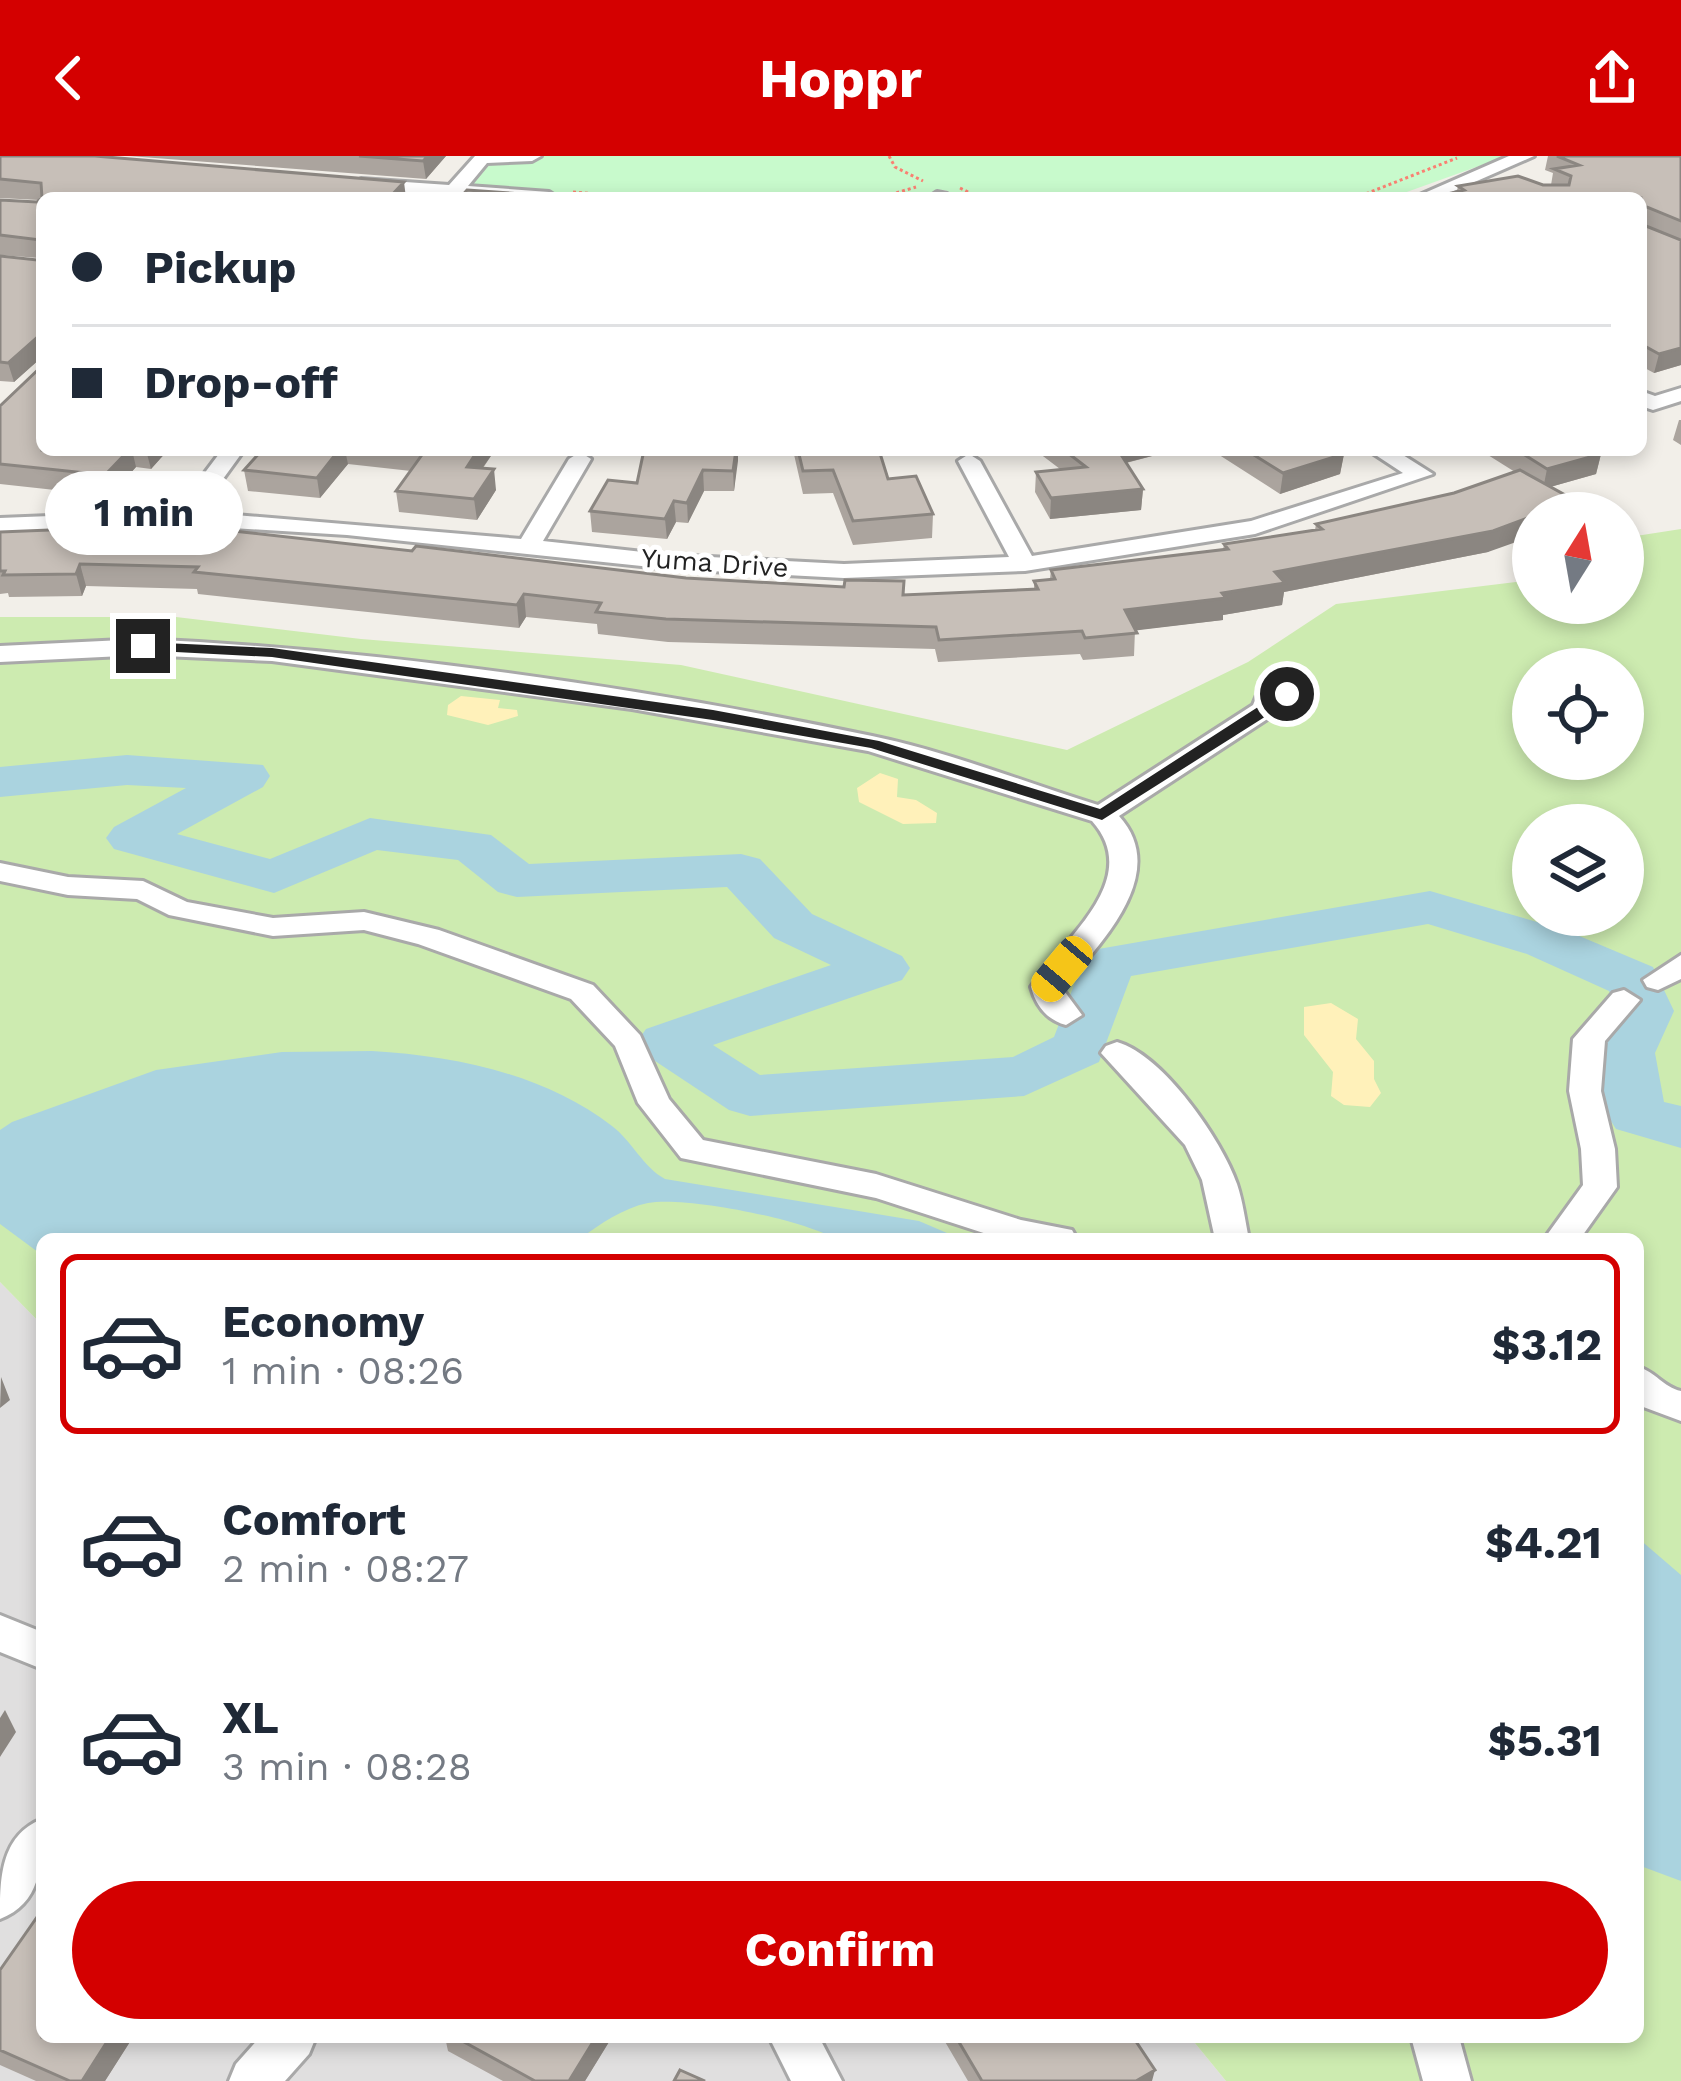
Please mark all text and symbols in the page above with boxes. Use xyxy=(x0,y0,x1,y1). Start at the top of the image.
icon: back xyxy=(36,45,102,111)
icon: share xyxy=(1579,45,1645,111)
text: Hoppr xyxy=(759,47,922,110)
text: Pickup xyxy=(144,241,296,294)
text: Drop-off xyxy=(144,356,338,409)
callout: 1 min xyxy=(44,472,242,556)
text: 1 min xyxy=(94,490,194,535)
north arrow xyxy=(1512,492,1644,624)
map controls xyxy=(1512,492,1644,936)
street label: Yuma Drive xyxy=(640,542,790,584)
route end xyxy=(116,619,170,673)
button: locate xyxy=(1512,648,1644,780)
route start xyxy=(1260,667,1314,721)
button: layers xyxy=(1512,804,1644,936)
car xyxy=(1025,930,1099,1008)
icon: car xyxy=(78,1290,186,1398)
text: Economy xyxy=(222,1295,424,1348)
text: $3.12 xyxy=(1492,1318,1602,1371)
text: 1 min · 08:26 xyxy=(222,1348,464,1393)
icon: car xyxy=(78,1488,186,1596)
text: Comfort xyxy=(222,1493,406,1546)
text: $4.21 xyxy=(1485,1516,1602,1569)
text: 2 min · 08:27 xyxy=(222,1546,469,1591)
icon: car xyxy=(78,1686,186,1794)
text: XL xyxy=(222,1691,279,1744)
text: $5.31 xyxy=(1488,1714,1602,1767)
text: 3 min · 08:28 xyxy=(222,1744,472,1789)
button: Confirm xyxy=(72,1881,1608,2019)

